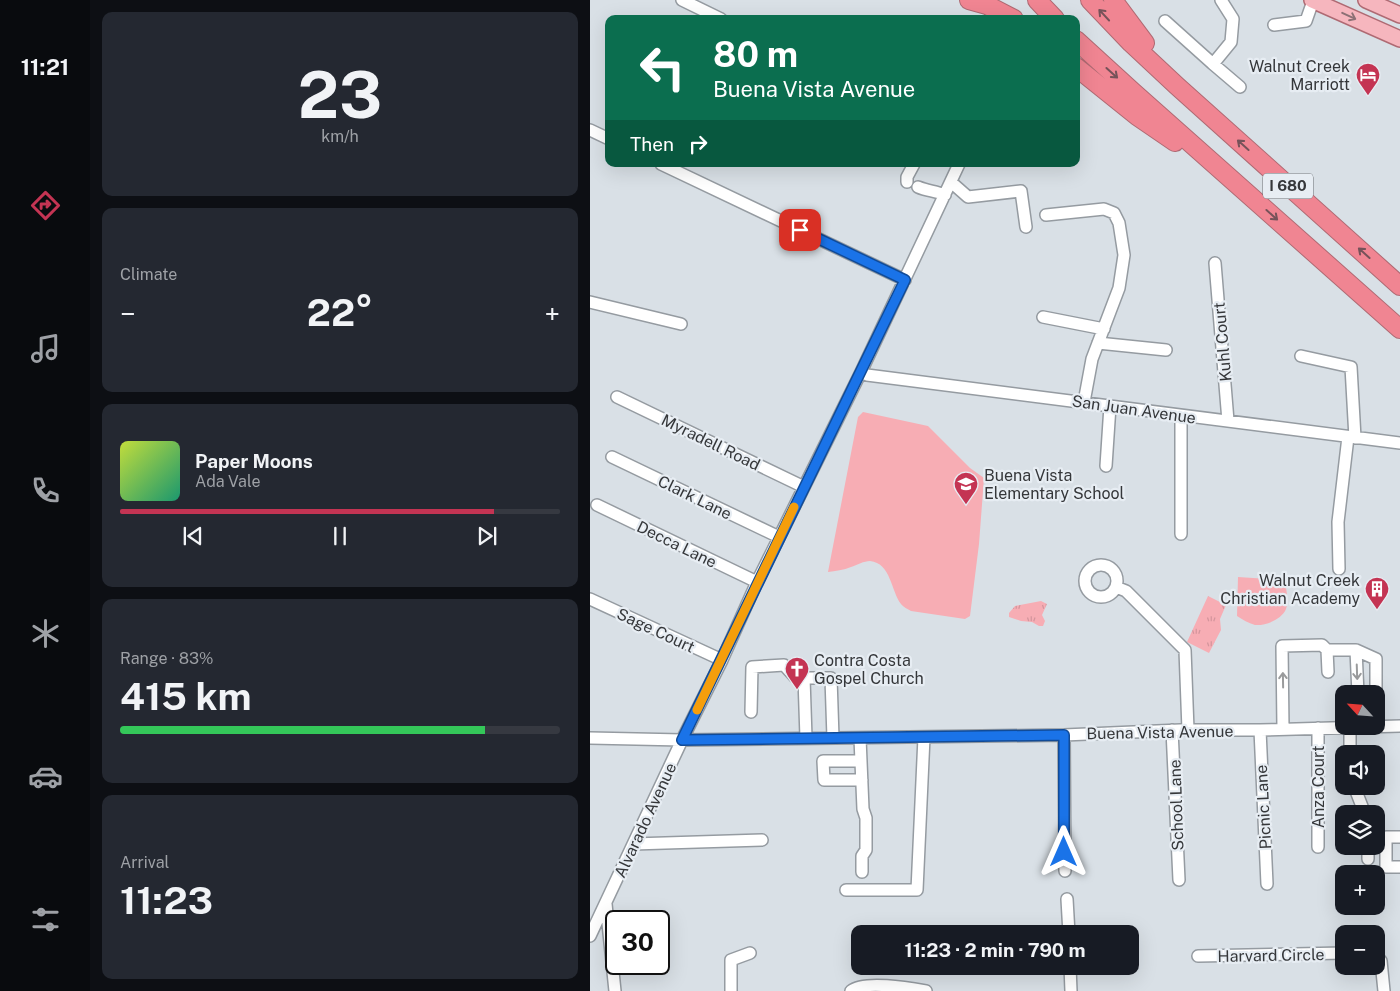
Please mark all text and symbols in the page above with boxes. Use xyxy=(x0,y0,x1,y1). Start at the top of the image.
one-way arrow xyxy=(1098,8,1110,21)
one-way arrow xyxy=(1341,11,1356,21)
text: 80 m xyxy=(713,34,798,75)
icon: left xyxy=(630,35,695,100)
text: 11:21 xyxy=(21,54,69,80)
text: 23 xyxy=(298,56,382,133)
place label: Walnut Creek Marriott xyxy=(1249,57,1350,94)
hotel icon: Walnut Creek Marriott xyxy=(1355,62,1381,96)
one-way arrow xyxy=(1105,67,1118,79)
text: Buena Vista Avenue xyxy=(713,76,915,102)
text: km/h xyxy=(321,127,359,146)
icon: right xyxy=(684,130,712,158)
text: Then xyxy=(630,133,674,155)
one-way arrow xyxy=(1236,139,1249,151)
road number: I 680 xyxy=(1263,174,1313,198)
icon: directions xyxy=(28,188,63,223)
pin xyxy=(779,209,821,251)
one-way arrow xyxy=(1266,209,1279,221)
icon: arrive xyxy=(786,216,814,244)
one-way arrow xyxy=(1357,247,1370,259)
text: Climate xyxy=(120,265,177,284)
text: 22° xyxy=(307,290,373,335)
text: − xyxy=(120,297,136,330)
text: + xyxy=(544,297,560,330)
street label: Kuhl Court xyxy=(1210,302,1235,382)
icon: music xyxy=(28,331,63,366)
street label: San Juan Avenue xyxy=(1071,391,1197,428)
street label: Myradell Road xyxy=(658,410,763,475)
text: Paper Moons xyxy=(195,450,313,472)
place label: Buena Vista Elementary School xyxy=(984,466,1125,503)
street label: Clark Lane xyxy=(655,471,735,523)
school or university icon: Buena Vista Elementary School xyxy=(953,471,979,505)
text: Ada Vale xyxy=(195,472,260,491)
icon: phone xyxy=(28,473,63,508)
street label: Decca Lane xyxy=(634,517,720,572)
icon: previous xyxy=(179,522,207,550)
icon: pause xyxy=(326,522,354,550)
icon: next xyxy=(473,522,501,550)
place label: Walnut Creek Christian Academy xyxy=(1220,571,1360,608)
building icon: Walnut Creek Christian Academy xyxy=(1364,576,1390,610)
street label: Sage Court xyxy=(614,604,698,657)
icon: climate xyxy=(28,616,63,651)
text: Range · 83% xyxy=(120,649,214,668)
place label: Contra Costa Gospel Church xyxy=(814,651,924,688)
church icon: Contra Costa Gospel Church xyxy=(784,656,810,690)
one-way arrow xyxy=(1353,663,1362,679)
one-way arrow xyxy=(1278,673,1287,689)
text: 415 km xyxy=(120,674,251,719)
north arrow xyxy=(1335,685,1385,735)
map controls xyxy=(1335,685,1385,975)
street label: Buena Vista Avenue xyxy=(1086,722,1234,743)
button: sound xyxy=(1335,745,1385,795)
street label: Anza Court xyxy=(1309,746,1328,828)
icon: car xyxy=(28,759,63,794)
street label: School Lane xyxy=(1165,759,1188,851)
street label: Alvarado Avenue xyxy=(610,760,680,881)
street label: Picnic Lane xyxy=(1252,764,1275,850)
button: layers xyxy=(1335,805,1385,855)
position arrow xyxy=(1037,825,1089,877)
text: Arrival xyxy=(120,853,169,872)
button: + xyxy=(1335,865,1385,915)
text: 11:23 xyxy=(120,878,213,923)
icon: filters xyxy=(28,902,63,937)
speed limit sign: 30 xyxy=(605,910,670,975)
button: − xyxy=(1335,925,1385,975)
text: 11:23 · 2 min · 790 m xyxy=(905,939,1085,961)
street label: Harvard Circle xyxy=(1217,945,1325,966)

